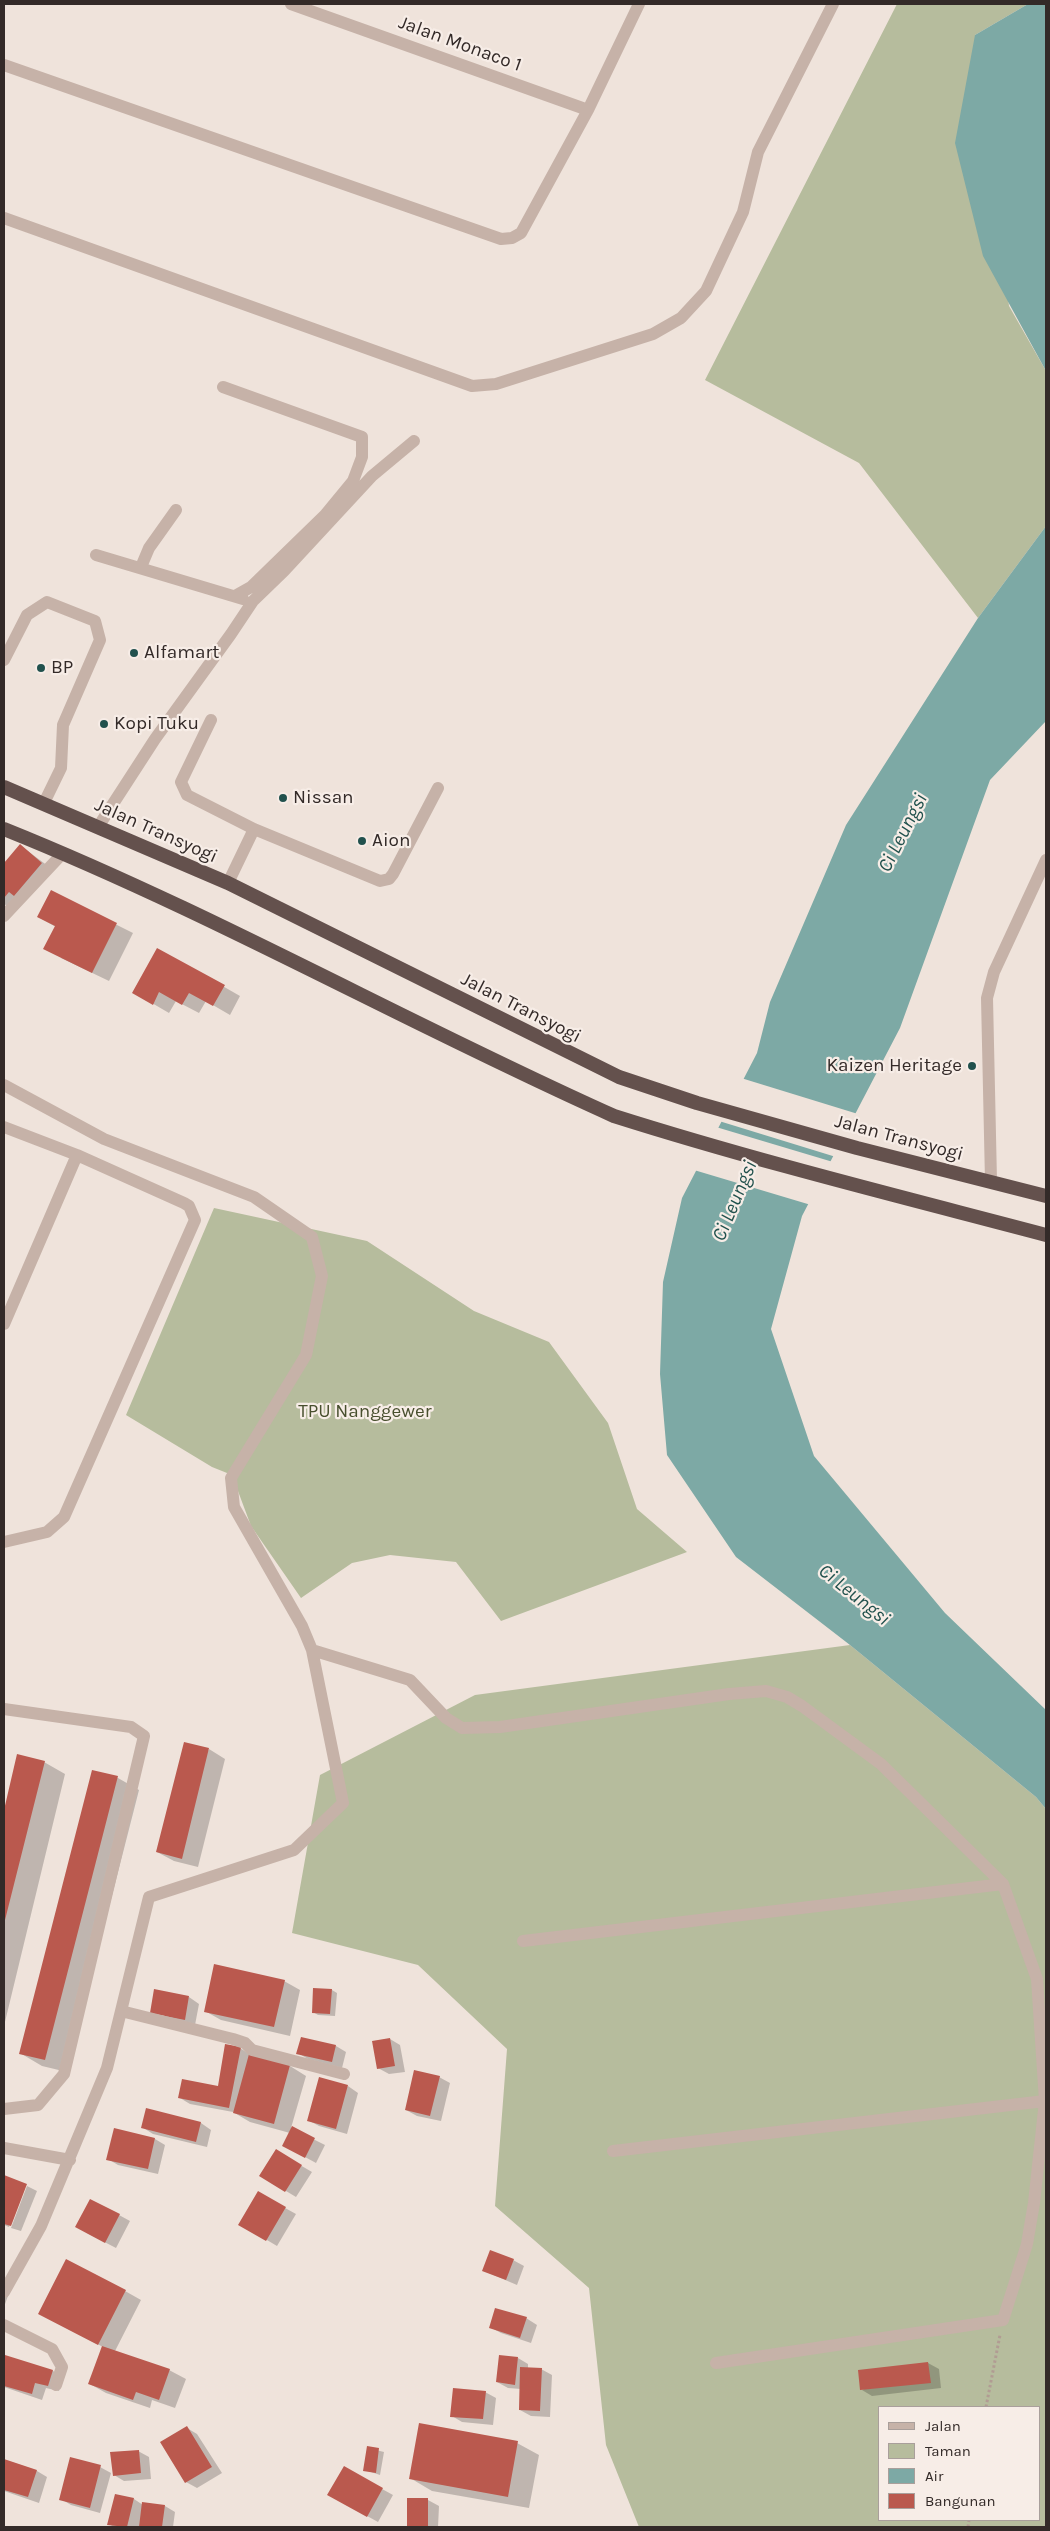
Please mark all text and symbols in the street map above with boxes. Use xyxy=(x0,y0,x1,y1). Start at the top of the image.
street label: Jalan Monaco 1 xyxy=(395,11,525,77)
place label: Alfamart xyxy=(144,642,219,664)
marker: Alfamart xyxy=(128,647,140,659)
place label: BP xyxy=(51,657,73,679)
marker: BP xyxy=(35,662,47,674)
place label: Kopi Tuku xyxy=(114,713,199,735)
marker: Kopi Tuku xyxy=(98,718,110,730)
place label: Nissan xyxy=(293,787,354,809)
water label: Ci Leungsi xyxy=(873,790,933,876)
marker: Nissan xyxy=(277,792,289,804)
street label: Jalan Transyogi xyxy=(91,794,221,868)
place label: Aion xyxy=(372,830,410,852)
marker: Aion xyxy=(356,835,368,847)
street label: Jalan Transyogi xyxy=(457,968,585,1048)
place label: Kaizen Heritage xyxy=(827,1055,962,1077)
marker: Kaizen Heritage xyxy=(966,1060,978,1072)
street label: Jalan Transyogi xyxy=(832,1110,966,1166)
water label: Ci Leungsi xyxy=(707,1157,763,1245)
park label: TPU Nanggewer xyxy=(298,1401,432,1423)
water label: Ci Leungsi xyxy=(813,1559,895,1631)
legend xyxy=(878,2406,1040,2521)
text: Jalan xyxy=(925,2417,961,2435)
text: Taman xyxy=(925,2442,971,2460)
text: Air xyxy=(925,2467,944,2485)
text: Bangunan xyxy=(925,2492,996,2510)

